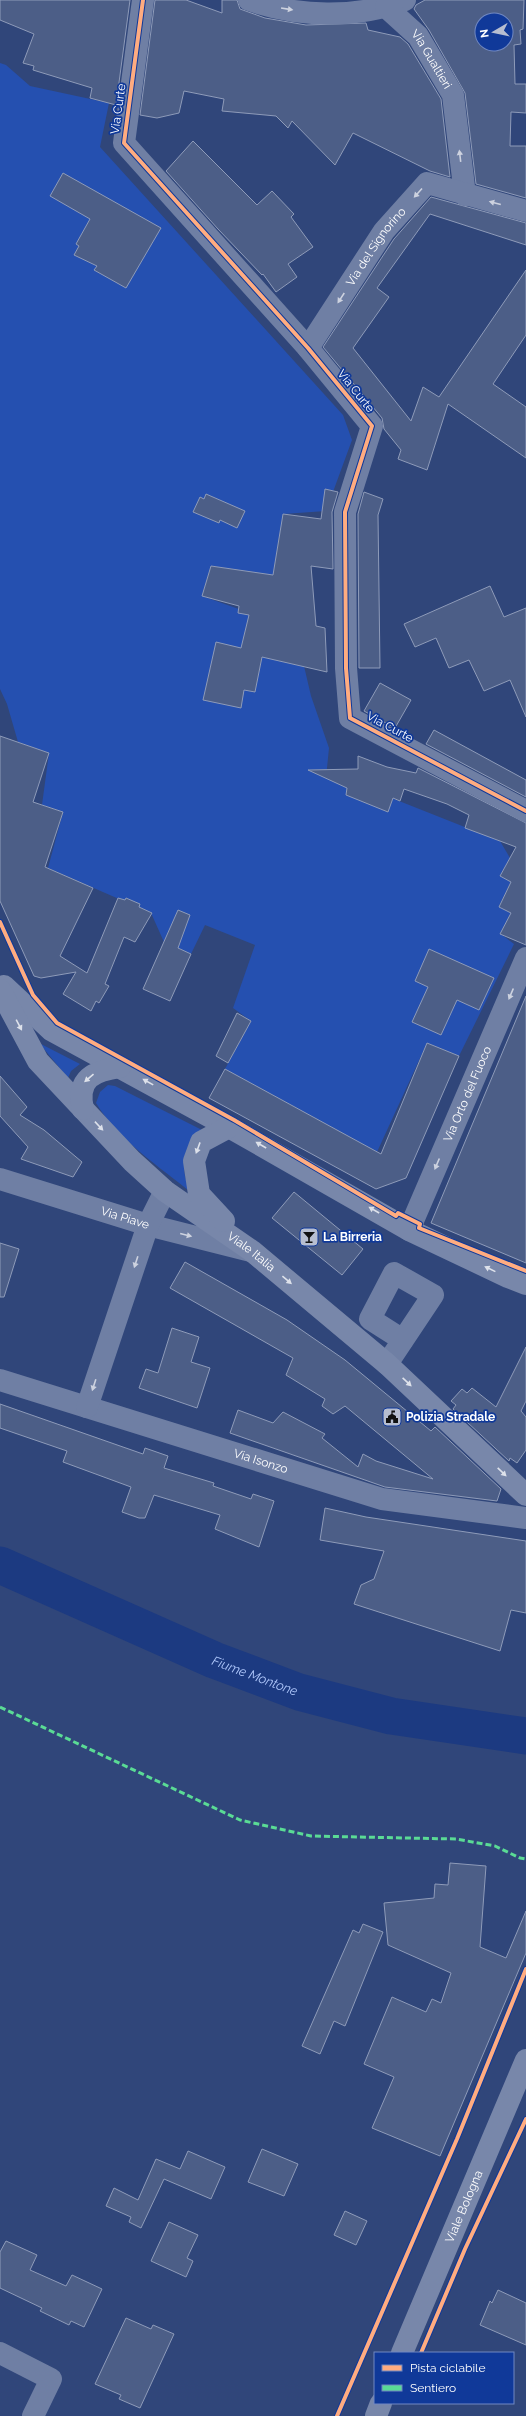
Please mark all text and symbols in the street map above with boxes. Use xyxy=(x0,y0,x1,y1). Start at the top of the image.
one-way arrow xyxy=(281,6,293,12)
north arrow xyxy=(474,12,514,52)
street label: Via Gualtieri xyxy=(409,26,455,91)
text: N xyxy=(478,28,492,39)
street label: Via Curte xyxy=(108,83,128,135)
one-way arrow xyxy=(457,150,463,162)
one-way arrow xyxy=(414,189,423,198)
one-way arrow xyxy=(489,200,501,206)
street label: Via del Signorino xyxy=(343,205,409,289)
one-way arrow xyxy=(337,292,345,303)
street label: Via Curte xyxy=(335,367,377,415)
street label: Via Curte xyxy=(364,709,416,745)
one-way arrow xyxy=(507,988,513,1000)
one-way arrow xyxy=(15,1019,22,1031)
street label: Via Orto del Fuoco xyxy=(441,1044,494,1144)
one-way arrow xyxy=(84,1074,94,1083)
one-way arrow xyxy=(142,1079,154,1086)
one-way arrow xyxy=(94,1121,104,1131)
one-way arrow xyxy=(255,1142,267,1149)
one-way arrow xyxy=(195,1143,201,1155)
one-way arrow xyxy=(434,1159,440,1170)
street label: Via Piave xyxy=(99,1204,151,1232)
one-way arrow xyxy=(368,1206,380,1213)
bar icon: La Birreria xyxy=(298,1226,320,1248)
street label: Viale Italia xyxy=(225,1229,278,1275)
place label: La Birreria xyxy=(323,1230,382,1244)
one-way arrow xyxy=(180,1232,192,1238)
one-way arrow xyxy=(132,1256,138,1268)
one-way arrow xyxy=(484,1266,496,1272)
one-way arrow xyxy=(281,1276,292,1285)
one-way arrow xyxy=(402,1377,412,1387)
one-way arrow xyxy=(91,1380,97,1392)
public building icon: Polizia Stradale xyxy=(381,1406,403,1428)
place label: Polizia Stradale xyxy=(406,1410,495,1424)
street label: Via Isonzo xyxy=(232,1446,290,1476)
one-way arrow xyxy=(497,1467,506,1476)
water label: Fiume Montone xyxy=(210,1653,300,1698)
street label: Viale Bologna xyxy=(442,2168,485,2245)
legend xyxy=(374,2352,514,2404)
text: Pista ciclabile xyxy=(410,2361,485,2375)
text: Sentiero xyxy=(410,2381,456,2395)

